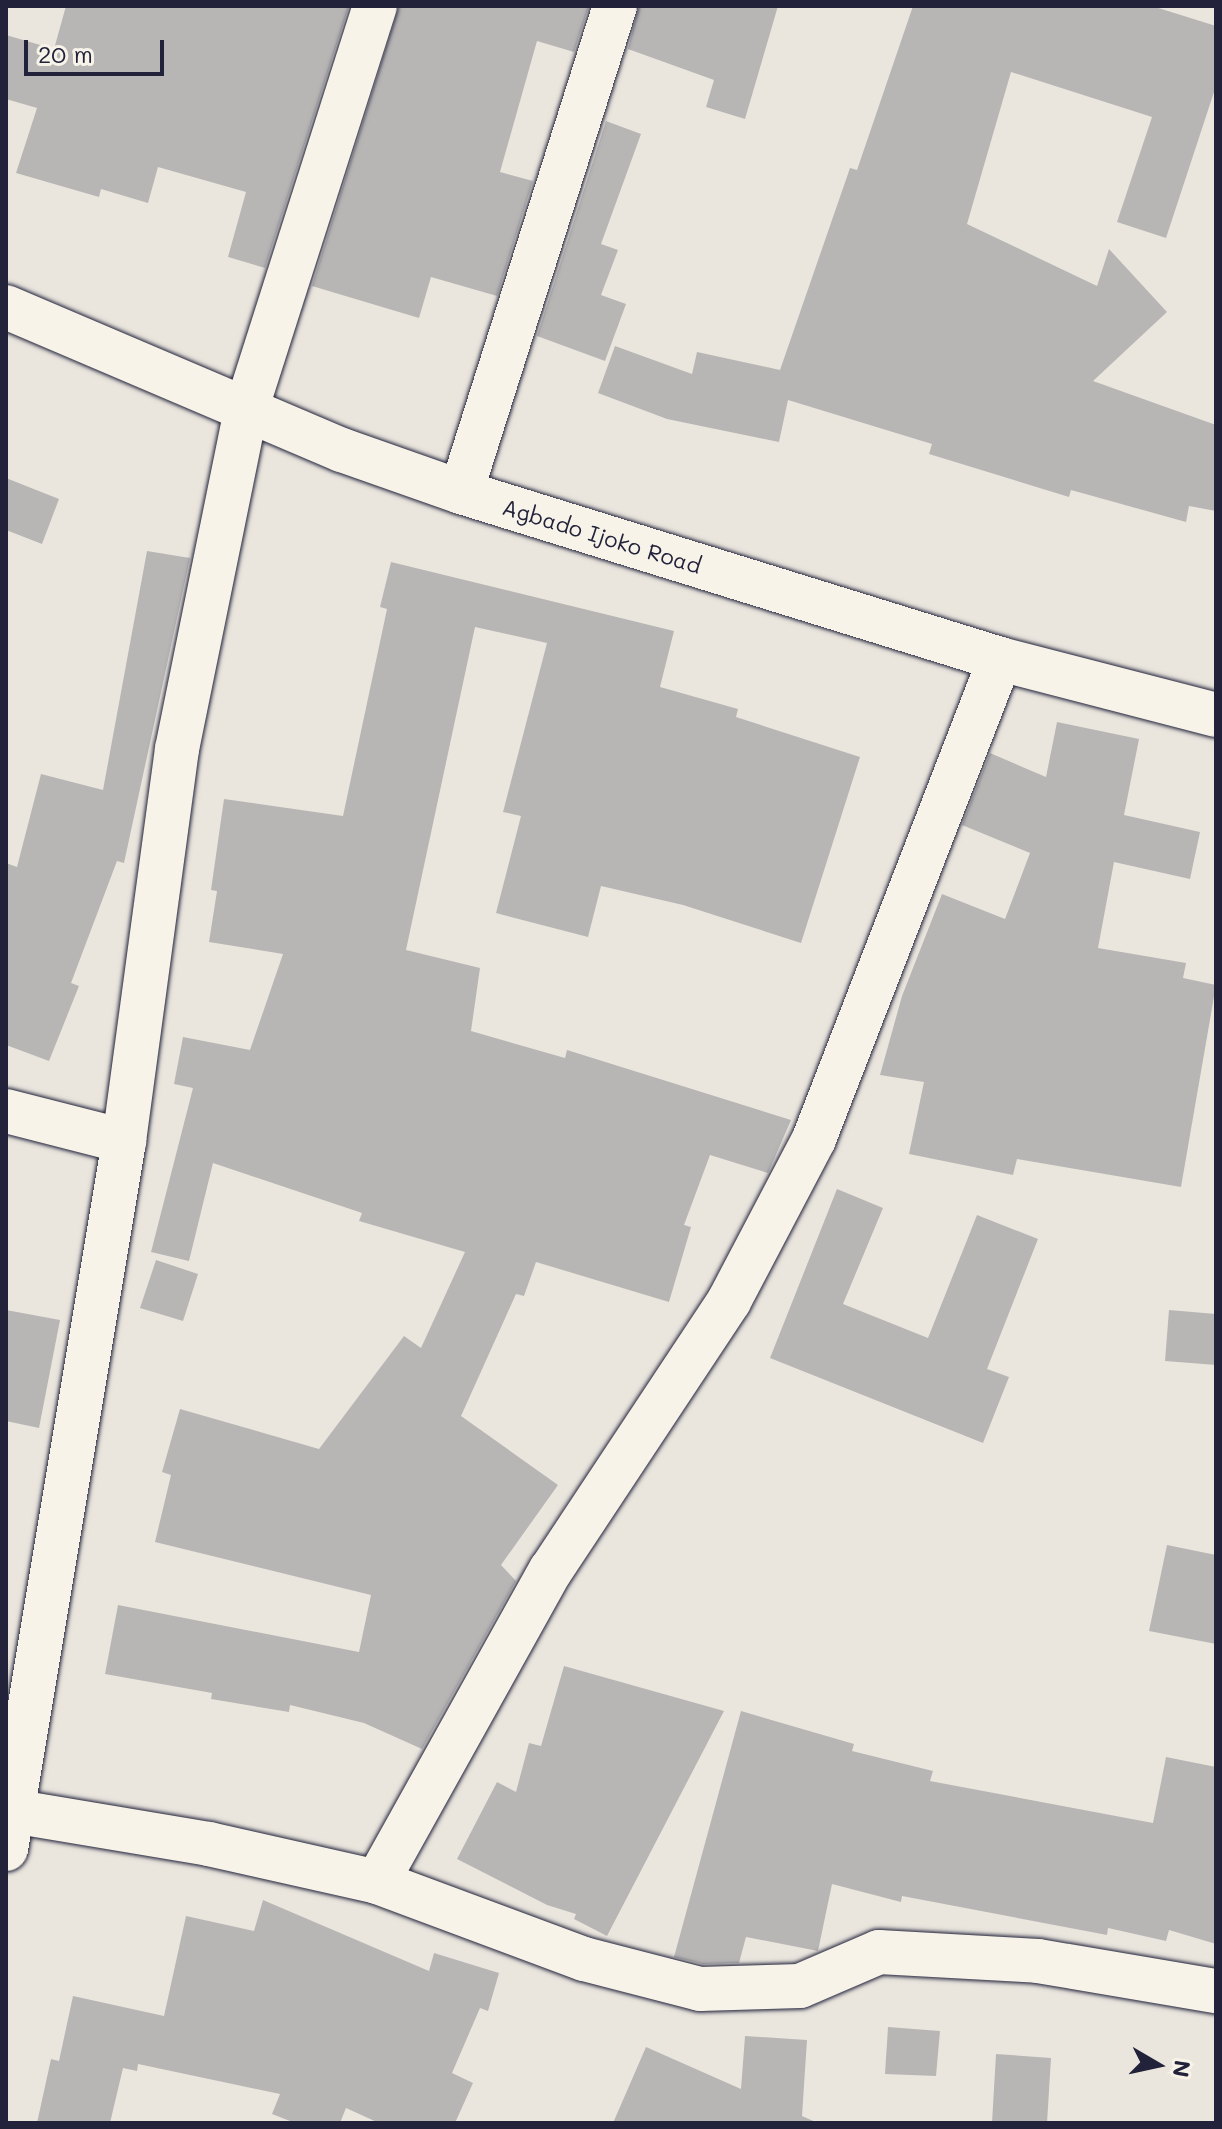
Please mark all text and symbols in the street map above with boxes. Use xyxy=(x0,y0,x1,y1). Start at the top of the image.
scale bar xyxy=(28,24,168,74)
text: 20 m xyxy=(38,38,93,69)
street label: Agbado Ijoko Road xyxy=(499,493,705,579)
north arrow xyxy=(1118,2025,1198,2105)
text: N xyxy=(1167,2058,1198,2079)

